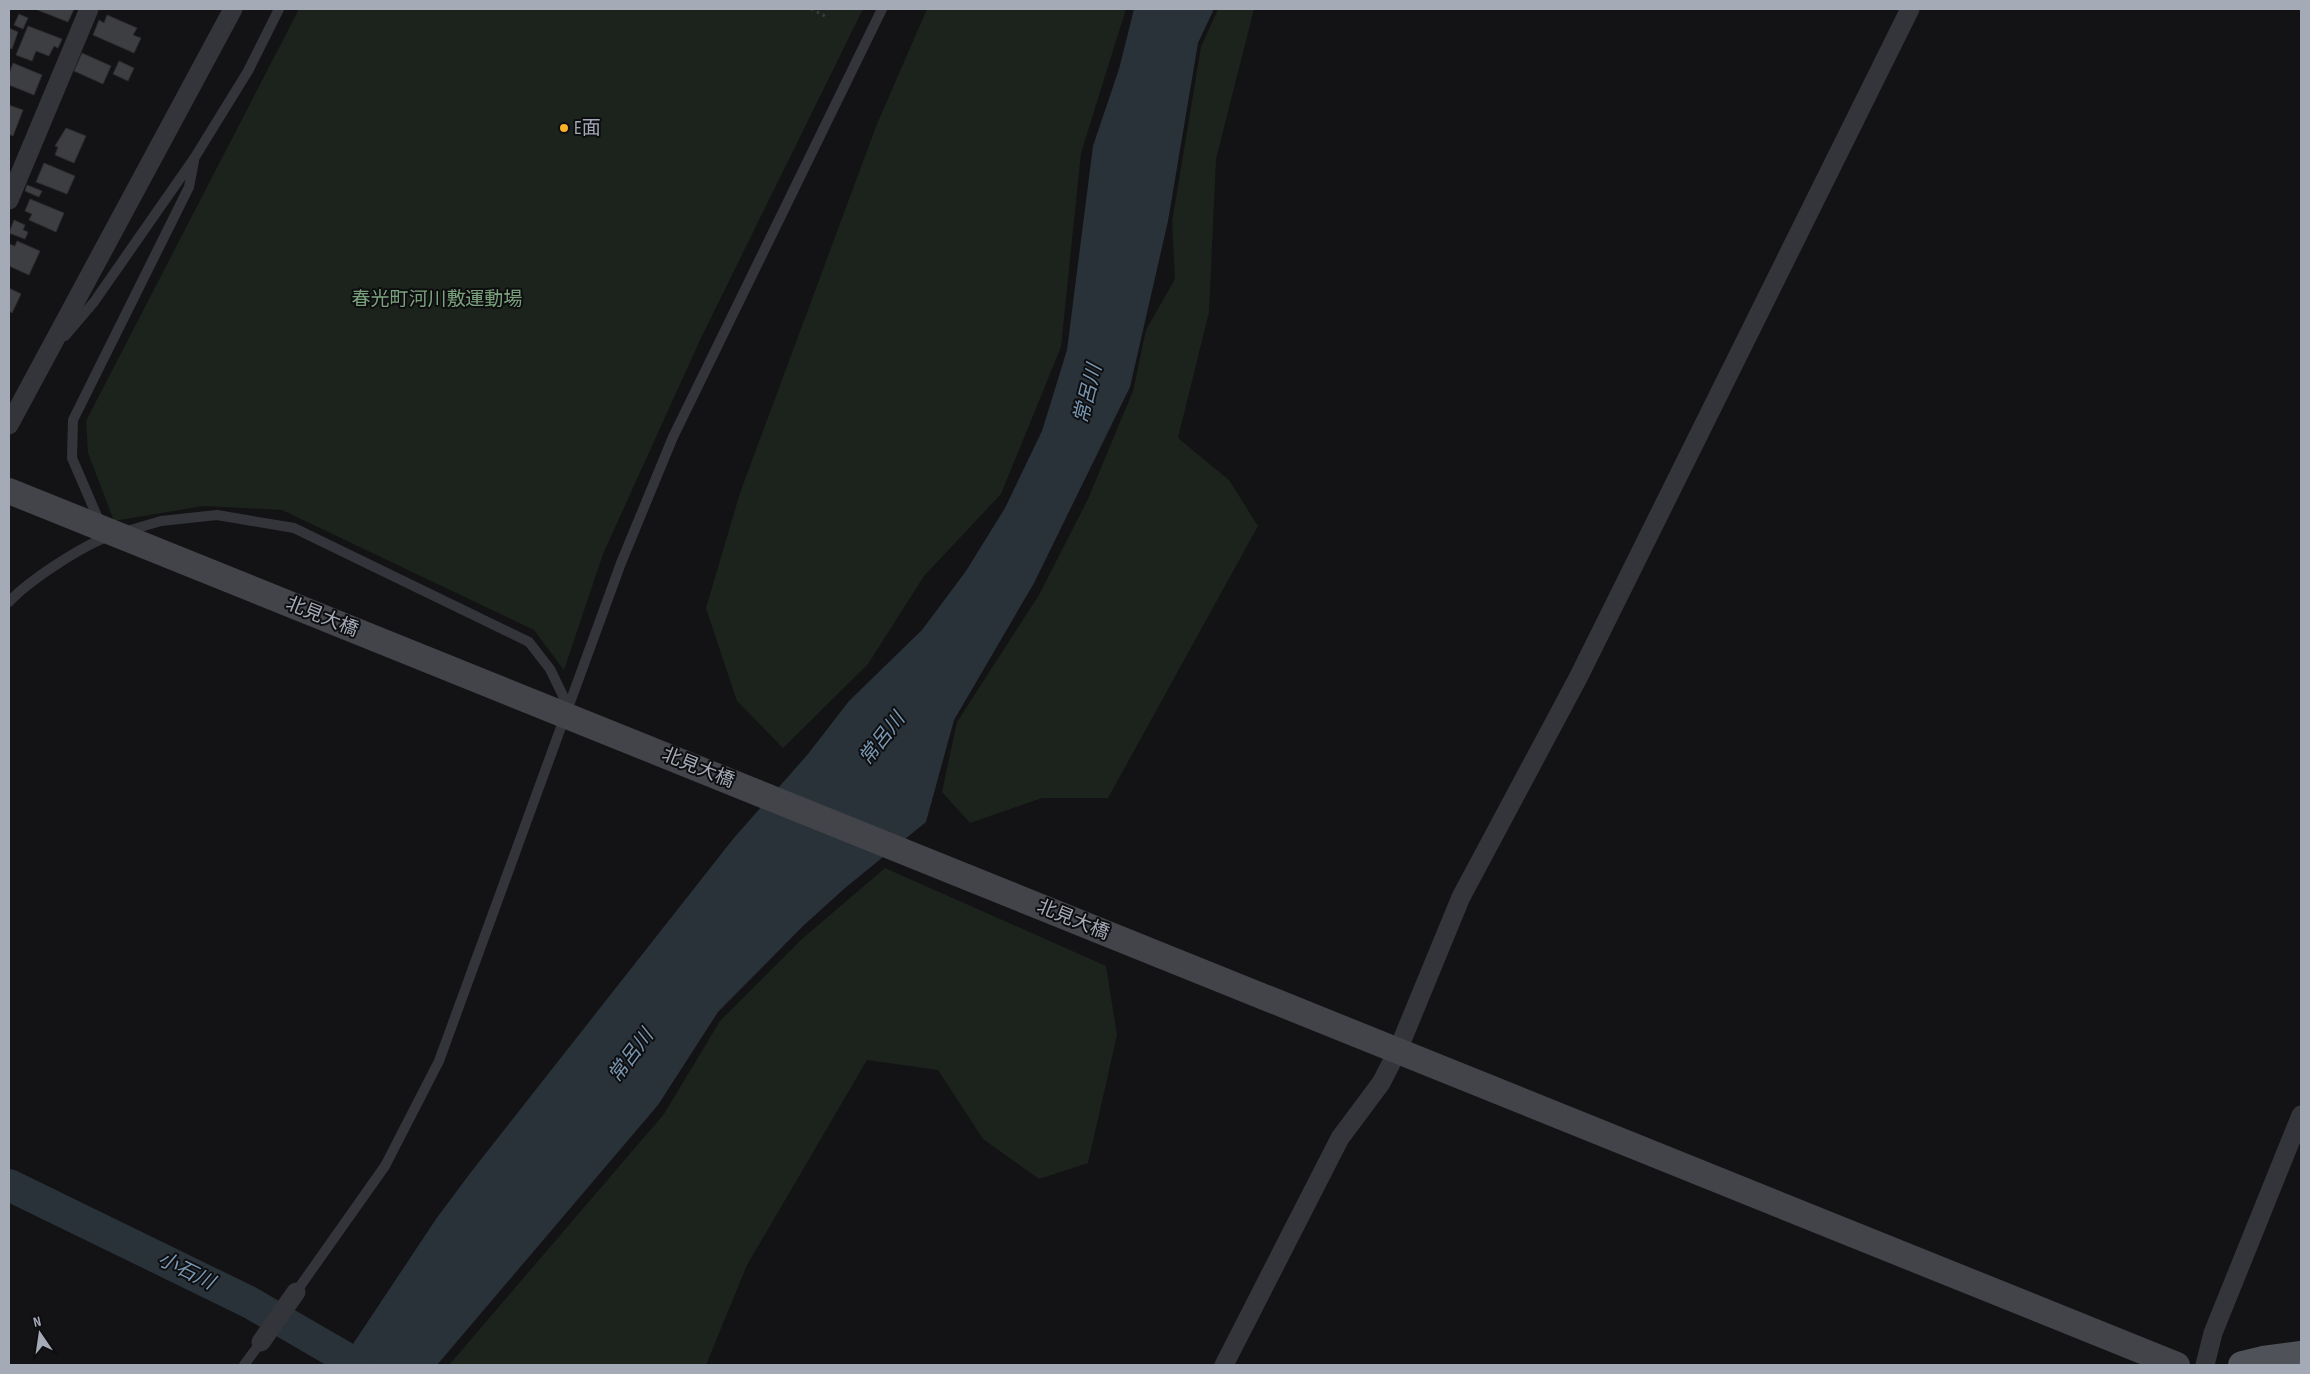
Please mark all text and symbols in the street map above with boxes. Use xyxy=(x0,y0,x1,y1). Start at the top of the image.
place label: E面 xyxy=(574,117,601,140)
marker: E面 xyxy=(558,122,570,134)
park label: 春光町河川敷運動場 xyxy=(351,288,523,311)
water label: 常呂川 xyxy=(1069,360,1107,426)
street label: 北見大橋 xyxy=(282,592,362,642)
water label: 常呂川 xyxy=(854,706,911,770)
street label: 北見大橋 xyxy=(658,743,738,793)
street label: 北見大橋 xyxy=(1033,895,1113,945)
water label: 常呂川 xyxy=(603,1023,660,1087)
water label: 小石川 xyxy=(154,1247,220,1296)
north arrow xyxy=(15,1309,65,1359)
text: N xyxy=(32,1313,43,1331)

